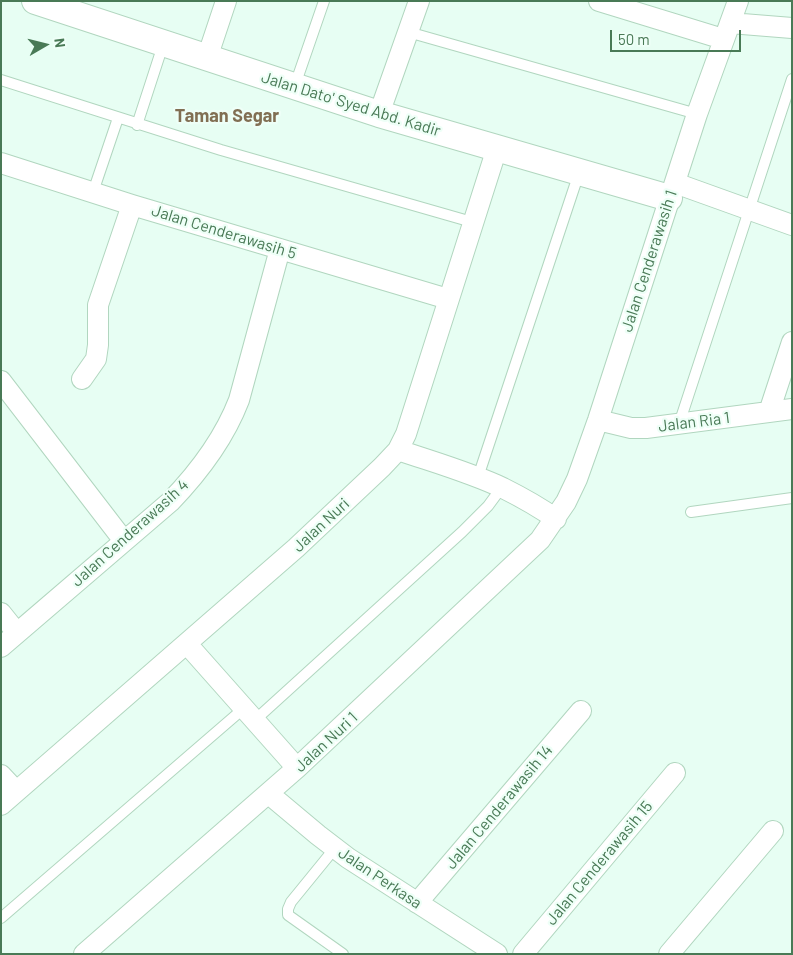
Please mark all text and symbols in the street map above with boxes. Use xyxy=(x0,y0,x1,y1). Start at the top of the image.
north arrow xyxy=(20,20,70,70)
scale bar xyxy=(613,20,744,52)
text: 50 m xyxy=(618,30,650,48)
text: N xyxy=(51,37,69,49)
street label: Jalan Dato' Syed Abd. Kadir xyxy=(259,68,443,140)
district label: Taman Segar xyxy=(175,105,279,127)
street label: Jalan Cenderawasih 1 xyxy=(617,188,681,334)
street label: Jalan Cenderawasih 5 xyxy=(149,201,299,263)
street label: Jalan Ria 1 xyxy=(657,408,731,436)
street label: Jalan Cenderawasih 4 xyxy=(68,475,192,591)
street label: Jalan Nuri xyxy=(289,494,353,556)
street label: Jalan Nuri 1 xyxy=(290,708,362,776)
street label: Jalan Cenderawasih 14 xyxy=(441,741,557,873)
street label: Jalan Cenderawasih 15 xyxy=(542,797,656,929)
street label: Jalan Perkasa xyxy=(335,843,425,913)

